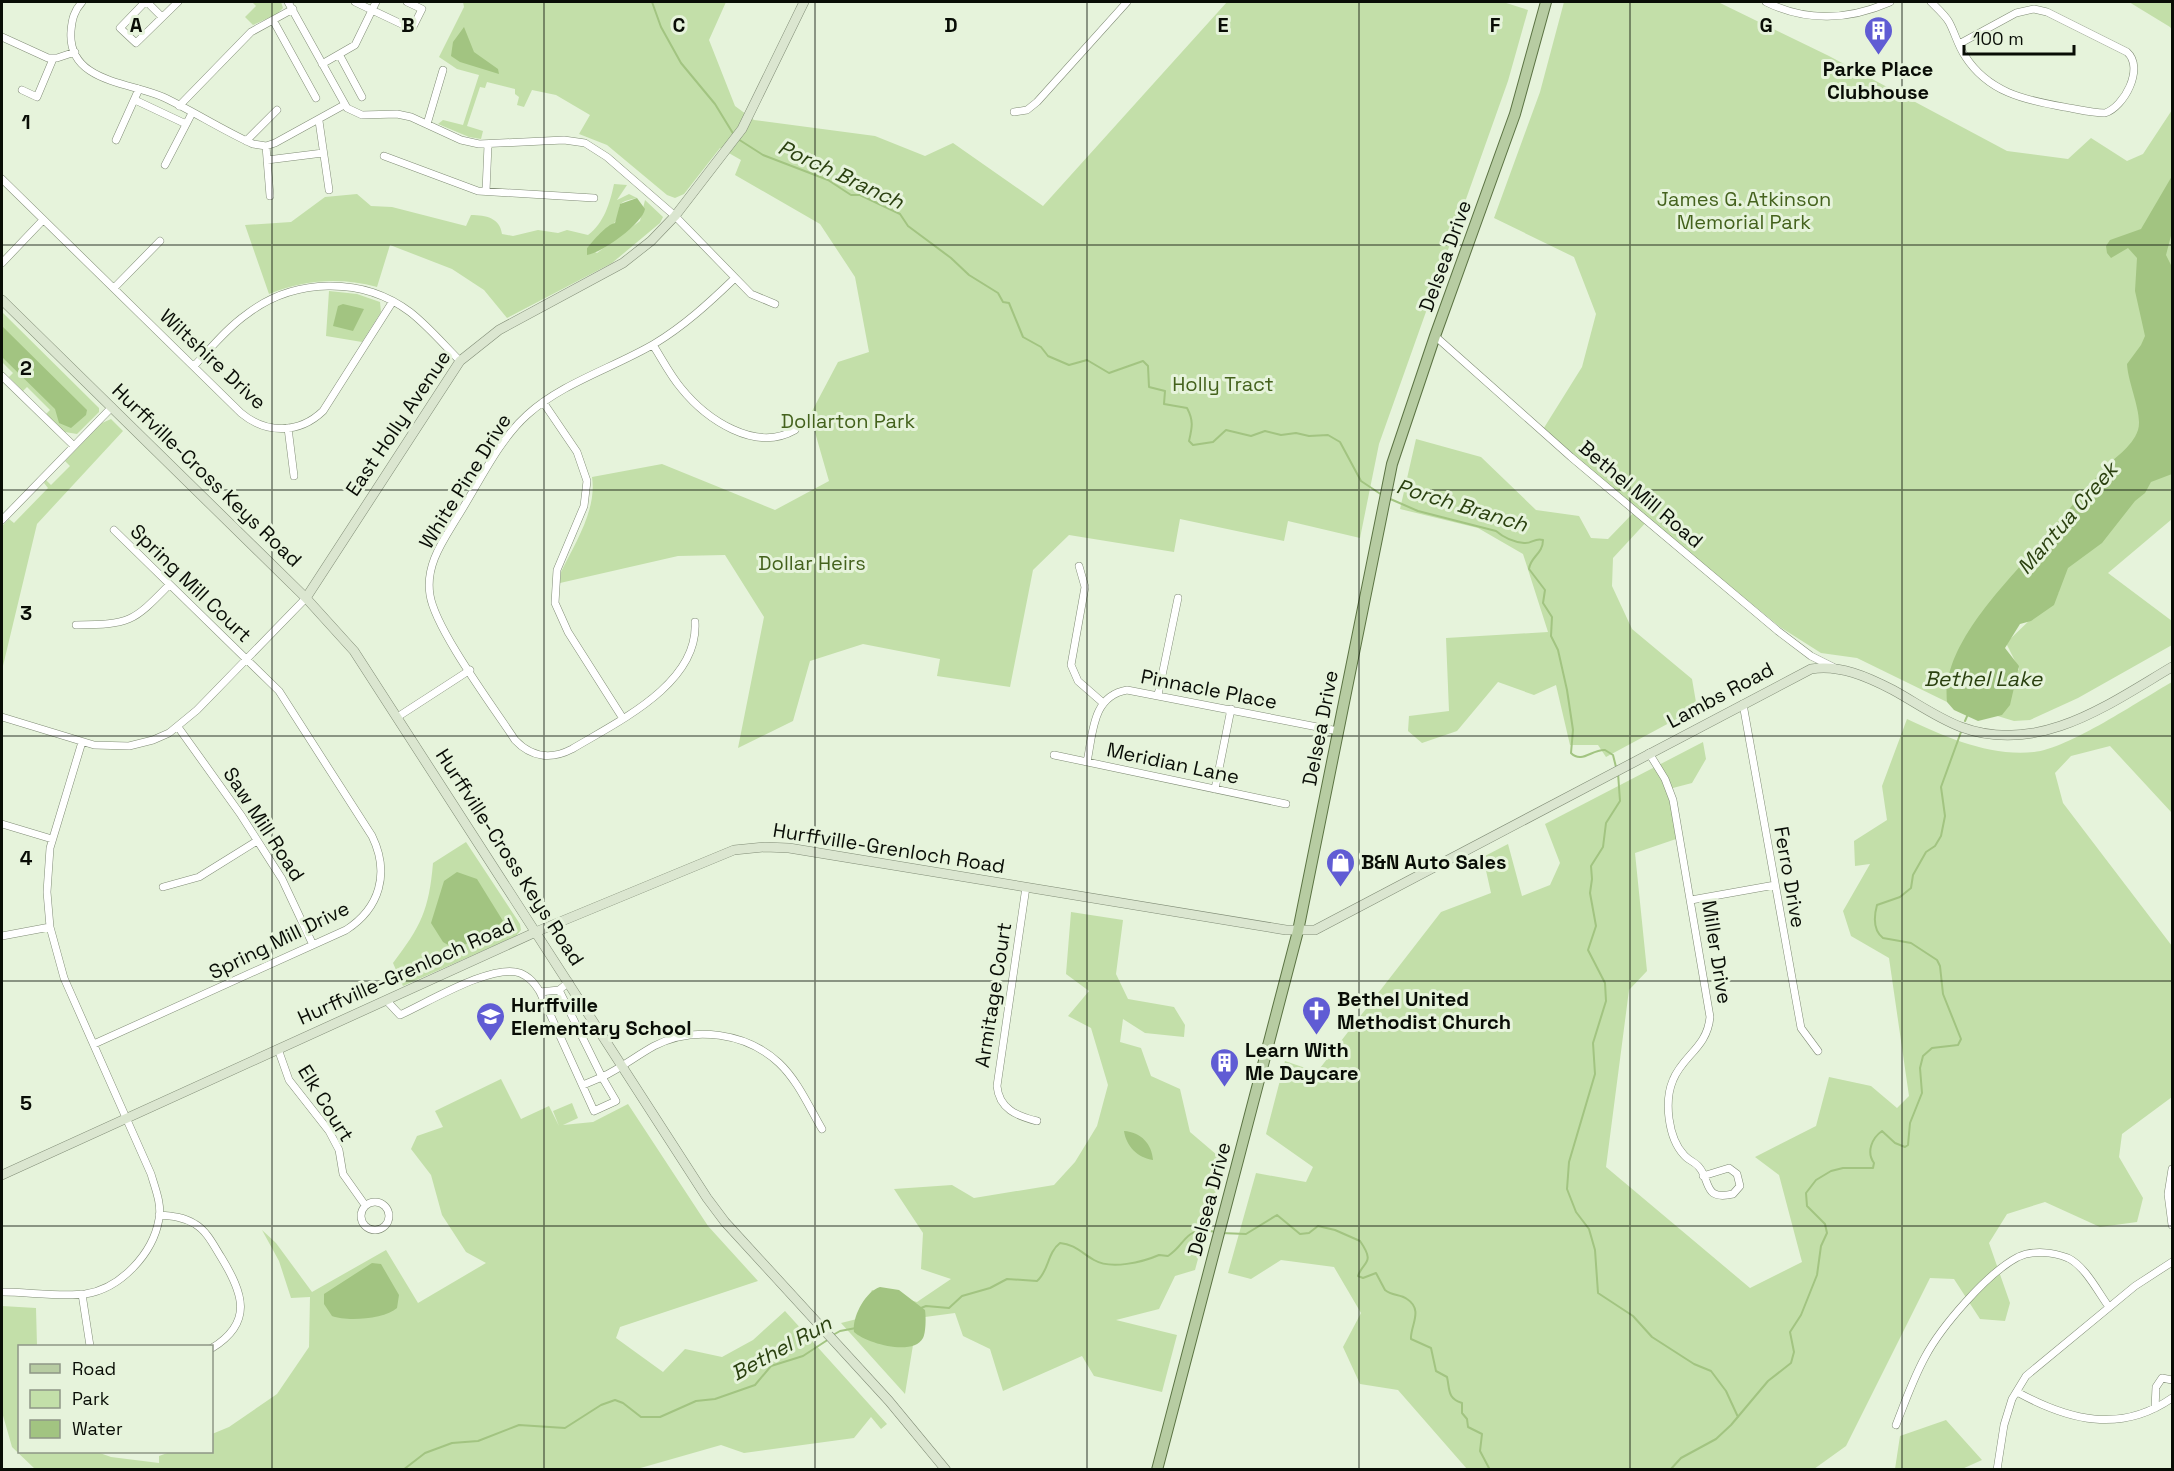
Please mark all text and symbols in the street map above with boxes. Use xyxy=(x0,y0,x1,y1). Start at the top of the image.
text: A xyxy=(130,12,143,38)
text: B xyxy=(401,12,415,38)
text: C xyxy=(673,12,686,38)
text: D xyxy=(944,12,958,38)
text: E xyxy=(1217,12,1229,38)
text: F xyxy=(1490,12,1501,38)
text: G xyxy=(1759,12,1773,38)
building icon: Parke Place Clubhouse xyxy=(1862,15,1894,57)
scale bar xyxy=(1964,18,2074,56)
text: 100 m xyxy=(1973,27,2024,50)
place label: Parke Place Clubhouse xyxy=(1823,56,1933,105)
text: 1 xyxy=(21,109,31,135)
water label: Porch Branch xyxy=(774,133,909,215)
park label: James G. Atkinson Memorial Park xyxy=(1657,186,1831,235)
street label: Delsea Drive xyxy=(1413,197,1477,315)
street label: Wiltshire Drive xyxy=(154,303,272,415)
street label: East Holly Avenue xyxy=(340,345,456,501)
text: 2 xyxy=(20,355,32,381)
park label: Holly Tract xyxy=(1172,371,1274,397)
street label: Hurffville-Cross Keys Road xyxy=(107,377,307,573)
park label: Dollarton Park xyxy=(781,408,916,434)
street label: White Pine Drive xyxy=(413,409,517,553)
street label: Bethel Mill Road xyxy=(1574,434,1708,554)
water label: Mantua Creek xyxy=(2011,454,2125,580)
water label: Porch Branch xyxy=(1393,472,1532,538)
street label: Spring Mill Court xyxy=(125,518,257,648)
park label: Dollar Heirs xyxy=(758,550,866,576)
text: 3 xyxy=(20,600,32,626)
street label: Lambs Road xyxy=(1662,656,1778,734)
street label: Pinnacle Place xyxy=(1139,663,1279,715)
water label: Bethel Lake xyxy=(1924,665,2044,692)
street label: Delsea Drive xyxy=(1296,668,1344,788)
street label: Meridian Lane xyxy=(1104,736,1242,790)
street label: Hurffville-Cross Keys Road xyxy=(430,743,590,971)
street label: Saw Mill Road xyxy=(217,762,311,886)
street label: Hurffville-Grenloch Road xyxy=(771,817,1007,879)
street label: Ferro Drive xyxy=(1768,824,1812,930)
text: 4 xyxy=(20,845,33,871)
shop icon: B&N Auto Sales xyxy=(1324,846,1356,888)
place label: B&N Auto Sales xyxy=(1361,849,1506,875)
street label: Spring Mill Drive xyxy=(205,895,353,985)
street label: Miller Drive xyxy=(1696,898,1738,1006)
street label: Hurffville-Grenloch Road xyxy=(293,911,519,1031)
street label: Armitage Court xyxy=(969,921,1017,1069)
place label: Bethel United Methodist Church xyxy=(1337,986,1511,1035)
place label: Hurffville Elementary School xyxy=(511,992,692,1041)
church icon: Bethel United Methodist Church xyxy=(1300,994,1332,1036)
school or university icon: Hurffville Elementary School xyxy=(474,1000,506,1042)
place label: Learn With Me Daycare xyxy=(1245,1037,1359,1086)
building icon: Learn With Me Daycare xyxy=(1208,1046,1240,1088)
street label: Elk Court xyxy=(292,1060,360,1146)
text: 5 xyxy=(20,1090,32,1116)
street label: Delsea Drive xyxy=(1181,1139,1237,1259)
water label: Bethel Run xyxy=(726,1309,837,1387)
legend xyxy=(18,1345,213,1453)
text: Road xyxy=(72,1357,116,1380)
text: Park xyxy=(72,1387,110,1410)
text: Water xyxy=(72,1417,123,1440)

